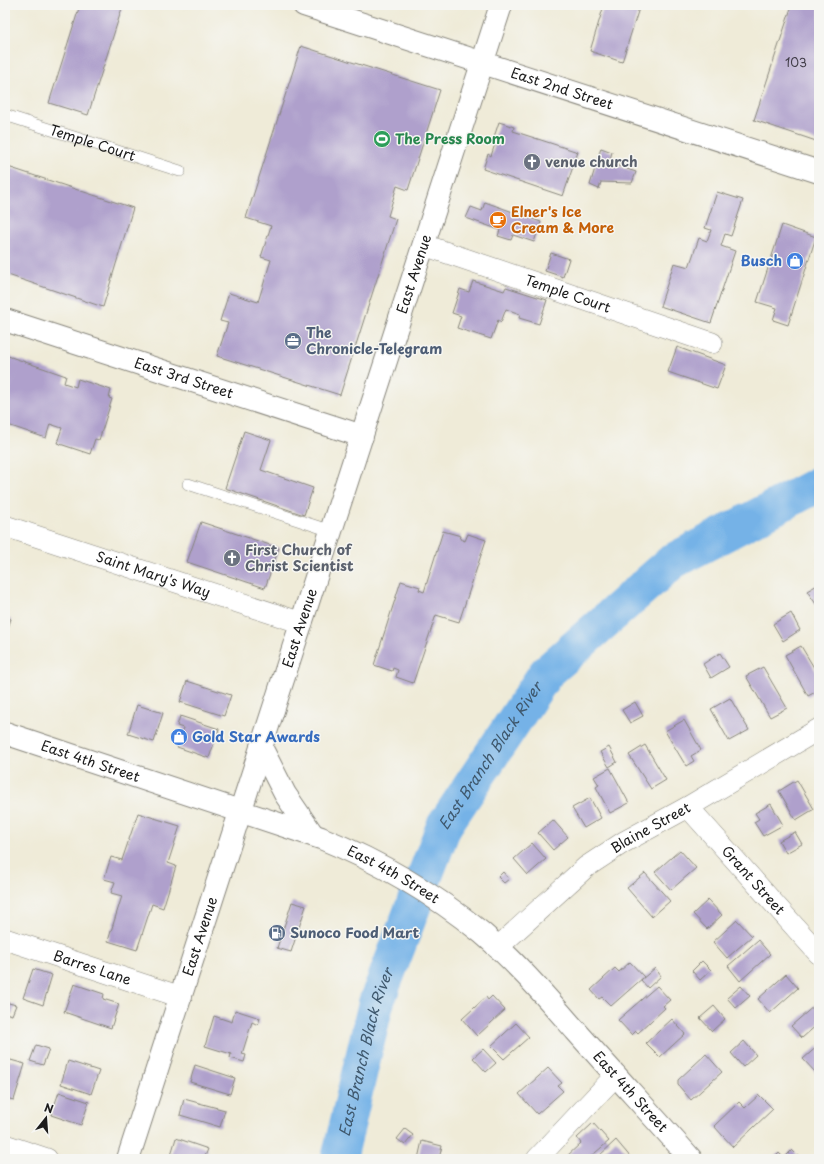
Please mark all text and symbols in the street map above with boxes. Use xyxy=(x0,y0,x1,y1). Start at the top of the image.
house number: 103 xyxy=(785,53,807,71)
street label: East 2nd Street xyxy=(508,62,616,115)
street label: Temple Court xyxy=(47,119,139,166)
place label: The Press Room xyxy=(395,128,505,149)
sports icon: The Press Room xyxy=(372,129,392,149)
place label: venue church xyxy=(545,151,638,172)
church icon: venue church xyxy=(522,152,542,172)
place label: Elner's Ice Cream & More xyxy=(511,201,615,238)
cafe icon: Elner's Ice Cream & More xyxy=(488,210,508,230)
street label: East Avenue xyxy=(391,231,436,316)
place label: Busch xyxy=(741,250,782,271)
shop icon: Busch xyxy=(785,251,805,271)
street label: Temple Court xyxy=(522,269,614,318)
place label: The Chronicle-Telegram xyxy=(306,322,442,359)
office icon: The Chronicle-Telegram xyxy=(283,331,303,351)
street label: East 3rd Street xyxy=(132,352,236,404)
place label: First Church of Christ Scientist xyxy=(245,539,354,576)
street label: Saint Mary's Way xyxy=(93,545,213,602)
church icon: First Church of Christ Scientist xyxy=(222,548,242,568)
street label: East Avenue xyxy=(276,585,322,670)
water label: East Branch Black River xyxy=(432,675,548,834)
place label: Gold Star Awards xyxy=(192,726,320,747)
shop icon: Gold Star Awards xyxy=(169,727,189,747)
street label: East 4th Street xyxy=(38,735,143,787)
street label: Blaine Street xyxy=(606,797,694,858)
street label: East 4th Street xyxy=(344,840,444,909)
street label: Grant Street xyxy=(717,841,790,919)
street label: East Avenue xyxy=(177,893,222,979)
place label: Sunoco Food Mart xyxy=(290,922,419,943)
fuel station icon: Sunoco Food Mart xyxy=(267,923,287,943)
street label: Barres Lane xyxy=(51,945,134,990)
water label: East Branch Black River xyxy=(332,963,399,1138)
street label: East 4th Street xyxy=(588,1046,673,1137)
north arrow xyxy=(26,1098,66,1138)
text: N xyxy=(42,1099,56,1117)

